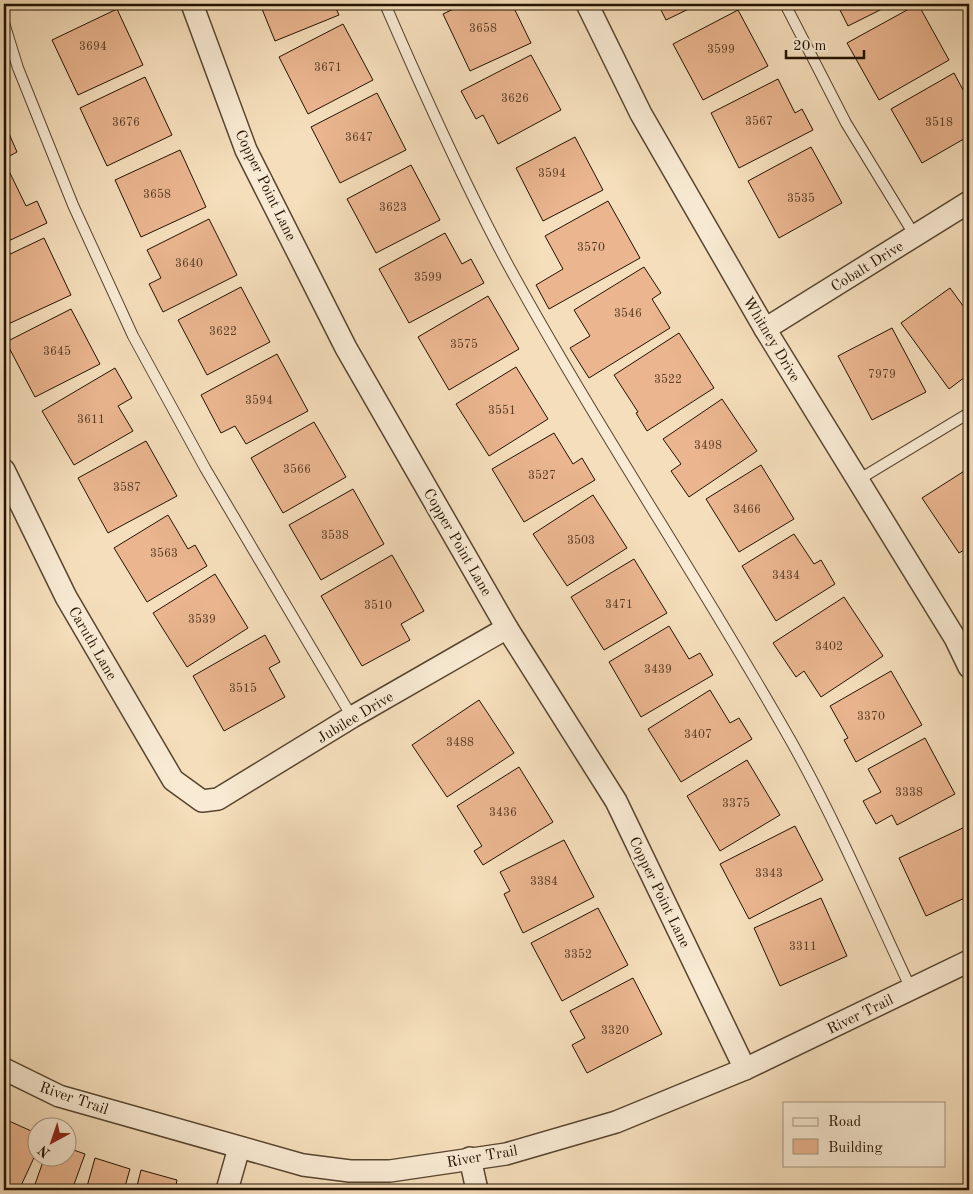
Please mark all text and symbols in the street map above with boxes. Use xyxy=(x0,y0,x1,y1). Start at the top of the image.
house number: 3658 xyxy=(469,22,497,35)
scale bar xyxy=(786,28,863,60)
text: 20 m xyxy=(793,39,827,54)
house number: 3694 xyxy=(79,41,107,53)
house number: 3599 xyxy=(707,43,735,56)
house number: 3671 xyxy=(314,62,342,74)
house number: 3626 xyxy=(501,93,529,105)
house number: 3567 xyxy=(745,115,773,128)
house number: 3518 xyxy=(925,116,953,129)
house number: 3676 xyxy=(112,117,140,129)
street label: Copper Point Lane xyxy=(231,128,298,244)
house number: 3647 xyxy=(345,132,373,144)
house number: 3594 xyxy=(538,167,566,180)
house number: 3658 xyxy=(143,188,171,201)
house number: 3535 xyxy=(787,192,815,205)
house number: 3623 xyxy=(379,202,407,214)
street label: Cobalt Drive xyxy=(829,239,907,295)
house number: 3570 xyxy=(577,241,605,254)
house number: 3640 xyxy=(175,258,203,270)
house number: 3599 xyxy=(414,271,442,284)
street label: Whitney Drive xyxy=(739,294,802,385)
house number: 3546 xyxy=(614,307,642,320)
house number: 3622 xyxy=(209,326,237,338)
house number: 3575 xyxy=(450,338,478,351)
house number: 3645 xyxy=(43,345,71,358)
house number: 7979 xyxy=(868,369,896,381)
house number: 3522 xyxy=(654,373,682,386)
house number: 3594 xyxy=(245,394,273,407)
house number: 3551 xyxy=(488,404,516,417)
house number: 3611 xyxy=(77,414,105,426)
house number: 3498 xyxy=(694,440,722,452)
house number: 3566 xyxy=(283,463,311,476)
house number: 3527 xyxy=(528,469,556,482)
house number: 3587 xyxy=(113,481,141,494)
street label: Copper Point Lane xyxy=(420,487,494,599)
house number: 3466 xyxy=(733,504,761,516)
house number: 3538 xyxy=(321,529,349,542)
house number: 3503 xyxy=(567,534,595,547)
house number: 3563 xyxy=(150,547,178,560)
house number: 3434 xyxy=(772,570,800,582)
house number: 3510 xyxy=(364,599,392,612)
house number: 3471 xyxy=(605,599,633,611)
street label: Caruth Lane xyxy=(65,605,119,683)
house number: 3539 xyxy=(188,613,216,626)
house number: 3402 xyxy=(815,641,843,653)
house number: 3439 xyxy=(644,664,672,676)
house number: 3515 xyxy=(229,682,257,695)
street label: Jubilee Drive xyxy=(315,690,397,747)
house number: 3370 xyxy=(857,711,885,723)
house number: 3407 xyxy=(684,729,712,741)
house number: 3488 xyxy=(446,737,474,749)
house number: 3338 xyxy=(895,787,923,799)
house number: 3375 xyxy=(722,797,750,810)
house number: 3436 xyxy=(489,807,517,819)
street label: Copper Point Lane xyxy=(625,835,692,951)
house number: 3343 xyxy=(755,868,783,880)
house number: 3384 xyxy=(530,876,558,888)
house number: 3311 xyxy=(789,941,817,953)
house number: 3352 xyxy=(564,948,592,961)
street label: River Trail xyxy=(825,993,896,1038)
house number: 3320 xyxy=(601,1025,629,1037)
street label: River Trail xyxy=(37,1081,110,1118)
legend xyxy=(783,1102,946,1166)
text: Road xyxy=(828,1115,862,1130)
north arrow xyxy=(28,1116,78,1166)
text: Building xyxy=(828,1141,883,1156)
text: N xyxy=(35,1142,53,1160)
street label: River Trail xyxy=(446,1144,519,1171)

